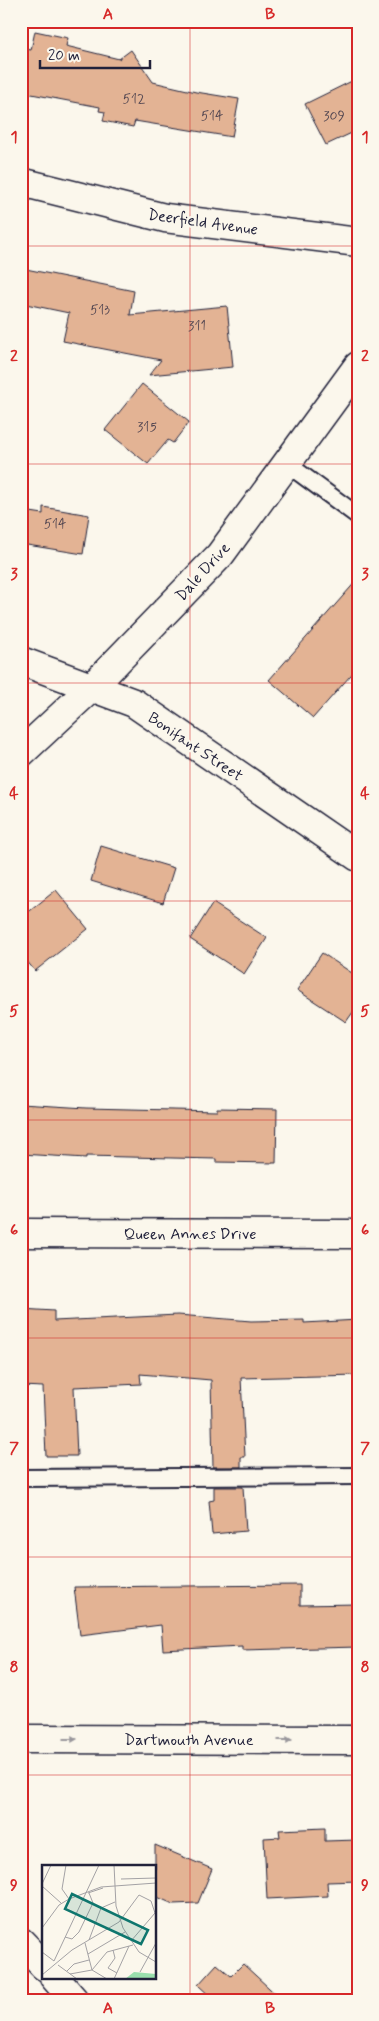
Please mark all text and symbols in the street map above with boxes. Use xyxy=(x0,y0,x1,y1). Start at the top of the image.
text: A xyxy=(103,4,113,25)
text: B xyxy=(265,4,275,25)
scale bar xyxy=(40,38,150,70)
text: 20 m xyxy=(48,46,80,66)
house number: 512 xyxy=(123,90,145,108)
house number: 514 xyxy=(201,107,223,125)
house number: 309 xyxy=(323,107,345,125)
text: 1 xyxy=(10,127,18,148)
text: 1 xyxy=(361,127,369,148)
street label: Deerfield Avenue xyxy=(146,204,259,241)
house number: 513 xyxy=(90,301,110,319)
house number: 311 xyxy=(188,317,206,335)
text: 2 xyxy=(10,346,18,367)
text: 2 xyxy=(361,346,369,367)
house number: 315 xyxy=(137,418,157,436)
house number: 514 xyxy=(44,515,66,533)
street label: Dale Drive xyxy=(171,538,235,606)
text: 3 xyxy=(10,564,18,585)
text: 3 xyxy=(361,564,369,585)
street label: Bonifant Street xyxy=(144,708,247,787)
text: 4 xyxy=(9,783,19,804)
text: 4 xyxy=(360,783,370,804)
text: 5 xyxy=(9,1001,19,1022)
text: 5 xyxy=(360,1001,370,1022)
text: 6 xyxy=(10,1220,18,1241)
text: 6 xyxy=(361,1220,369,1241)
street label: Queen Annes Drive xyxy=(124,1224,256,1245)
text: 7 xyxy=(9,1438,19,1459)
text: 7 xyxy=(360,1438,370,1459)
text: 8 xyxy=(9,1657,19,1678)
text: 8 xyxy=(360,1657,370,1678)
street label: Dartmouth Avenue xyxy=(124,1730,254,1751)
one-way arrow xyxy=(62,1735,78,1743)
one-way arrow xyxy=(277,1736,293,1744)
inset map xyxy=(42,1865,156,1978)
text: 9 xyxy=(10,1875,18,1896)
text: 9 xyxy=(361,1875,369,1896)
text: A xyxy=(103,1998,113,2019)
text: B xyxy=(265,1998,275,2019)

